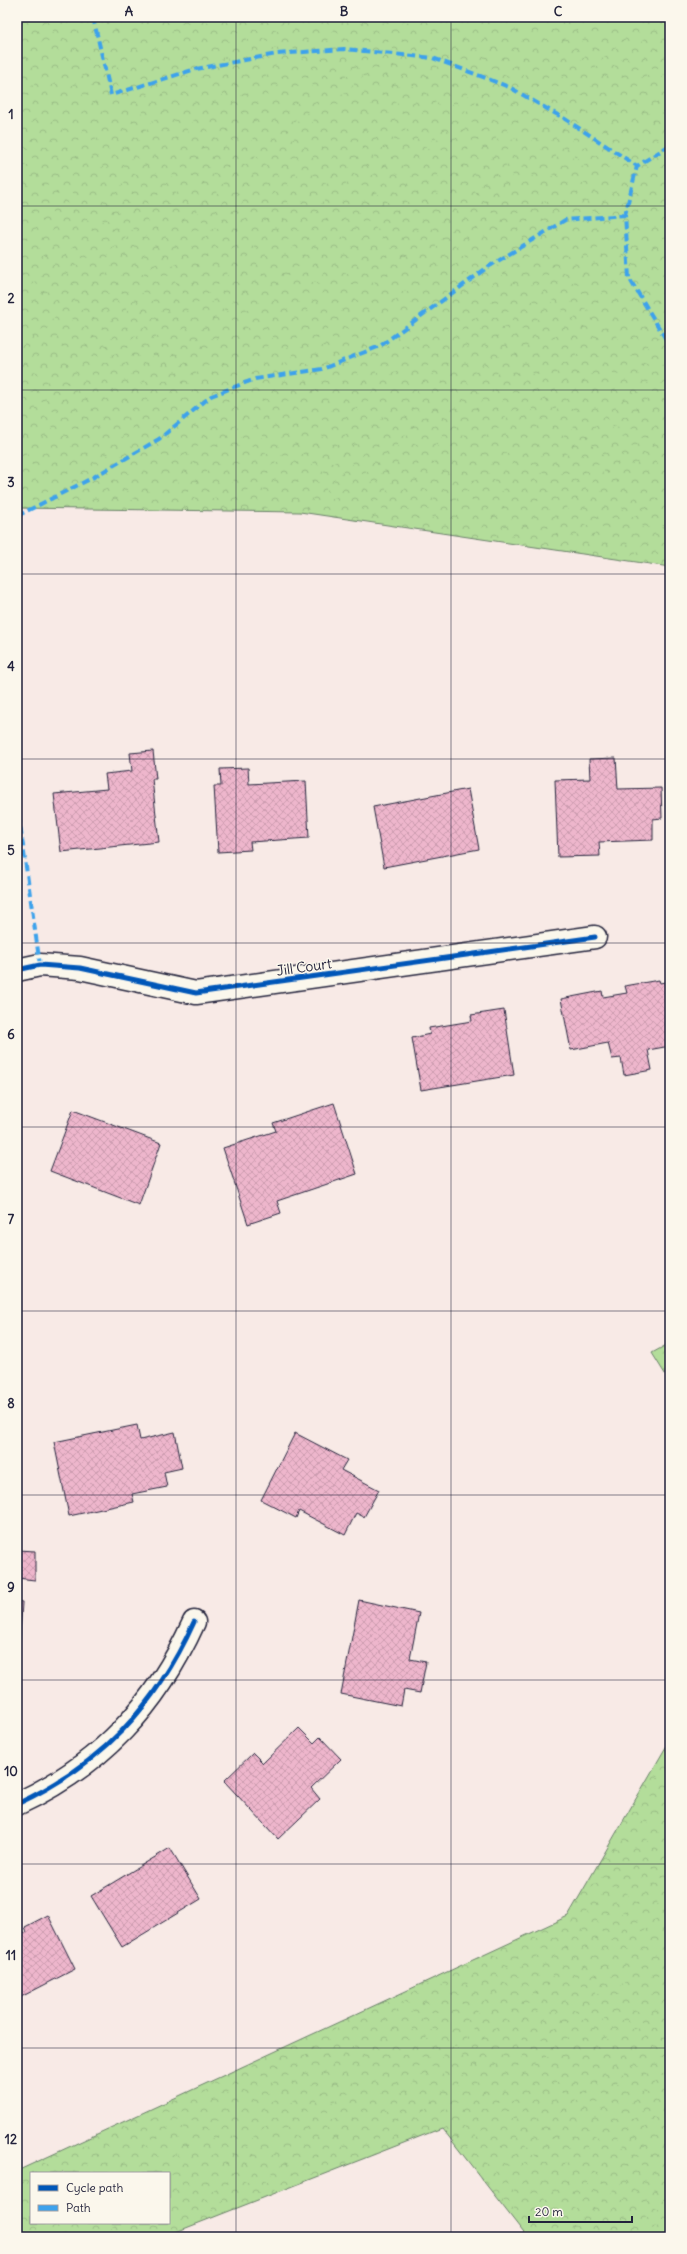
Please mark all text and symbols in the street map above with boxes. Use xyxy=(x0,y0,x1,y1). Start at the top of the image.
text: A xyxy=(125,3,134,20)
text: B xyxy=(340,3,349,20)
text: C xyxy=(554,3,563,20)
text: 1 xyxy=(8,106,14,123)
text: 2 xyxy=(7,290,15,307)
text: 3 xyxy=(7,474,15,491)
text: 4 xyxy=(7,658,15,675)
text: 5 xyxy=(7,842,15,859)
street label: Jill Court xyxy=(275,954,333,980)
text: 6 xyxy=(7,1026,15,1043)
text: 7 xyxy=(8,1211,15,1228)
text: 8 xyxy=(7,1395,15,1412)
text: 9 xyxy=(7,1579,15,1596)
text: 10 xyxy=(4,1763,18,1780)
text: 11 xyxy=(6,1947,16,1964)
text: 12 xyxy=(5,2131,17,2148)
legend xyxy=(30,2172,170,2224)
text: Cycle path xyxy=(66,2180,123,2195)
scale bar xyxy=(529,2198,632,2224)
text: Path xyxy=(66,2200,91,2215)
text: 20 m xyxy=(535,2204,563,2219)

